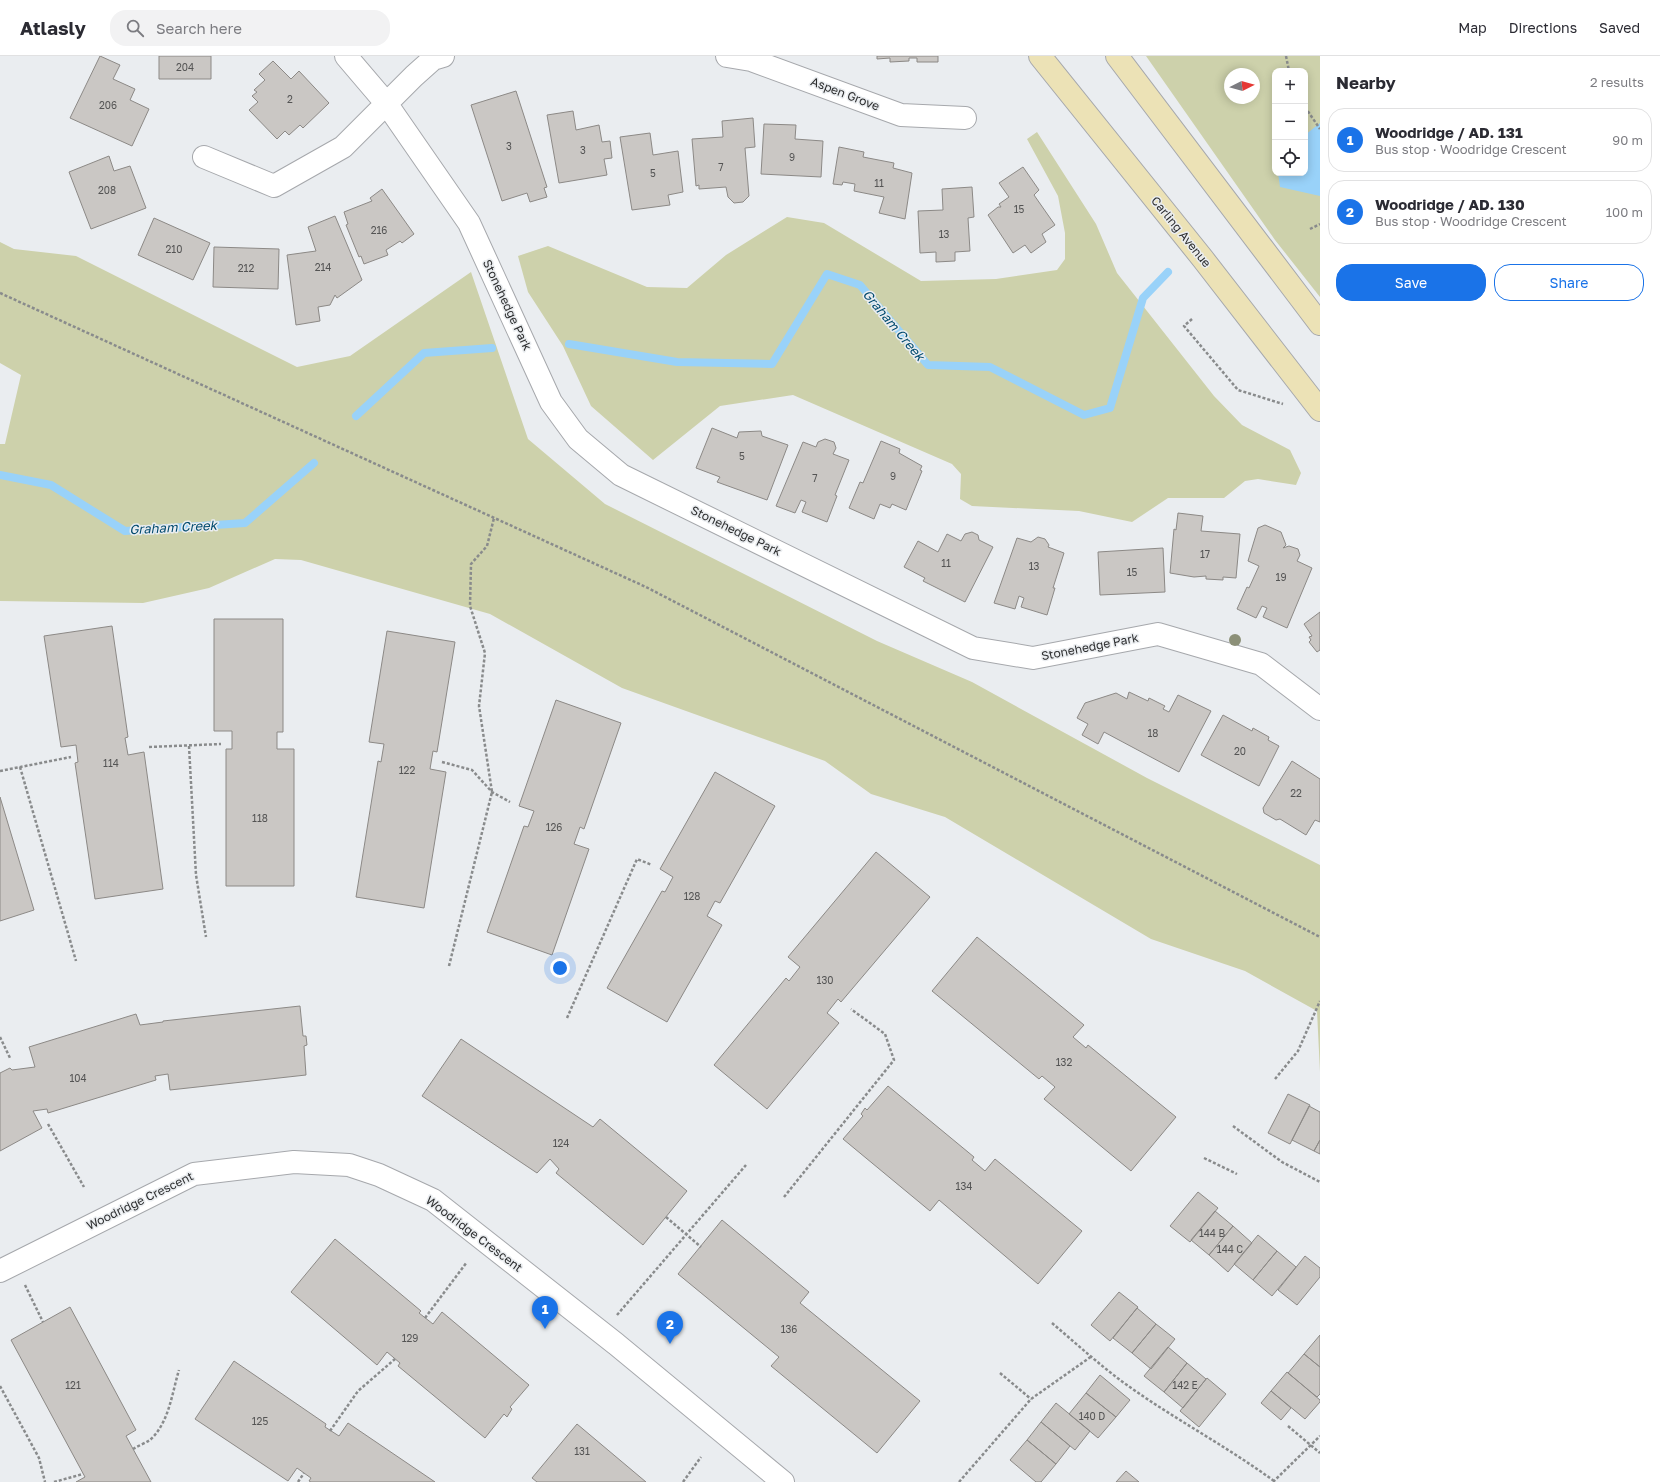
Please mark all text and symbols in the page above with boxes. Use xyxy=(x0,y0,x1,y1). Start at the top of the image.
search box xyxy=(110,10,390,46)
text: Atlasly xyxy=(20,16,86,39)
icon: search xyxy=(124,17,146,39)
text: Search here xyxy=(156,19,242,37)
text: Map xyxy=(1458,19,1487,36)
text: Directions xyxy=(1509,19,1577,36)
text: Saved xyxy=(1599,19,1640,36)
house number: 204 xyxy=(176,61,194,73)
north arrow xyxy=(1224,68,1260,104)
map controls xyxy=(1272,68,1308,176)
button: + xyxy=(1272,68,1308,104)
text: Nearby xyxy=(1336,72,1396,93)
street label: Aspen Grove xyxy=(809,74,882,114)
text: 2 results xyxy=(1590,74,1644,90)
house number: 2 xyxy=(287,93,293,105)
house number: 206 xyxy=(99,99,117,111)
button: − xyxy=(1272,104,1308,140)
text: Woodridge / AD. 131 xyxy=(1375,123,1523,141)
text: 1 xyxy=(1347,132,1353,148)
text: 90 m xyxy=(1612,132,1643,148)
house number: 3 xyxy=(506,140,512,152)
button: locate xyxy=(1272,140,1308,176)
text: Bus stop · Woodridge Crescent xyxy=(1375,141,1567,157)
house number: 3 xyxy=(580,144,586,156)
house number: 9 xyxy=(789,151,795,163)
house number: 7 xyxy=(718,161,724,173)
house number: 5 xyxy=(650,167,656,179)
house number: 11 xyxy=(874,177,884,189)
house number: 208 xyxy=(98,184,116,196)
street label: Carling Avenue xyxy=(1148,193,1215,270)
text: Woodridge / AD. 130 xyxy=(1375,195,1525,213)
house number: 15 xyxy=(1014,203,1025,215)
text: 2 xyxy=(1346,204,1354,220)
text: 100 m xyxy=(1606,204,1643,220)
text: Bus stop · Woodridge Crescent xyxy=(1375,213,1567,229)
house number: 216 xyxy=(371,224,387,236)
house number: 13 xyxy=(939,228,949,240)
house number: 210 xyxy=(166,243,182,255)
street label: Stonehedge Park xyxy=(480,257,535,353)
house number: 214 xyxy=(315,261,331,273)
house number: 212 xyxy=(238,262,254,274)
button: Save xyxy=(1336,264,1486,301)
button: Share xyxy=(1494,264,1644,301)
water label: Graham Creek xyxy=(860,286,929,365)
house number: 5 xyxy=(739,450,745,462)
house number: 9 xyxy=(890,470,896,482)
house number: 7 xyxy=(812,472,818,484)
street label: Stonehedge Park xyxy=(689,502,784,559)
water label: Graham Creek xyxy=(129,517,219,537)
house number: 17 xyxy=(1200,548,1210,560)
house number: 11 xyxy=(941,557,951,569)
house number: 13 xyxy=(1029,560,1039,572)
house number: 15 xyxy=(1127,566,1138,578)
house number: 19 xyxy=(1276,571,1286,583)
street label: Stonehedge Park xyxy=(1040,630,1140,663)
house number: 18 xyxy=(1148,727,1158,739)
house number: 20 xyxy=(1234,745,1246,757)
house number: 114 xyxy=(103,757,119,769)
house number: 122 xyxy=(399,764,415,776)
house number: 22 xyxy=(1290,787,1302,799)
house number: 118 xyxy=(252,812,268,824)
house number: 126 xyxy=(546,821,562,833)
house number: 128 xyxy=(684,890,700,902)
your location xyxy=(550,958,570,978)
house number: 130 xyxy=(817,974,833,986)
house number: 132 xyxy=(1056,1056,1072,1068)
house number: 104 xyxy=(69,1072,87,1084)
house number: 124 xyxy=(553,1137,569,1149)
street label: Woodridge Crescent xyxy=(84,1168,196,1233)
house number: 134 xyxy=(956,1180,972,1192)
street label: Woodridge Crescent xyxy=(423,1192,526,1275)
house number: 144 B xyxy=(1199,1227,1225,1239)
house number: 144 C xyxy=(1217,1243,1243,1255)
pin: 1 xyxy=(532,1296,558,1329)
pin: 2 xyxy=(657,1311,683,1344)
house number: 136 xyxy=(781,1323,797,1335)
house number: 129 xyxy=(402,1332,418,1344)
house number: 121 xyxy=(65,1379,81,1391)
house number: 142 E xyxy=(1172,1379,1198,1391)
house number: 140 D xyxy=(1079,1410,1105,1422)
house number: 125 xyxy=(252,1415,268,1427)
house number: 131 xyxy=(574,1445,590,1457)

